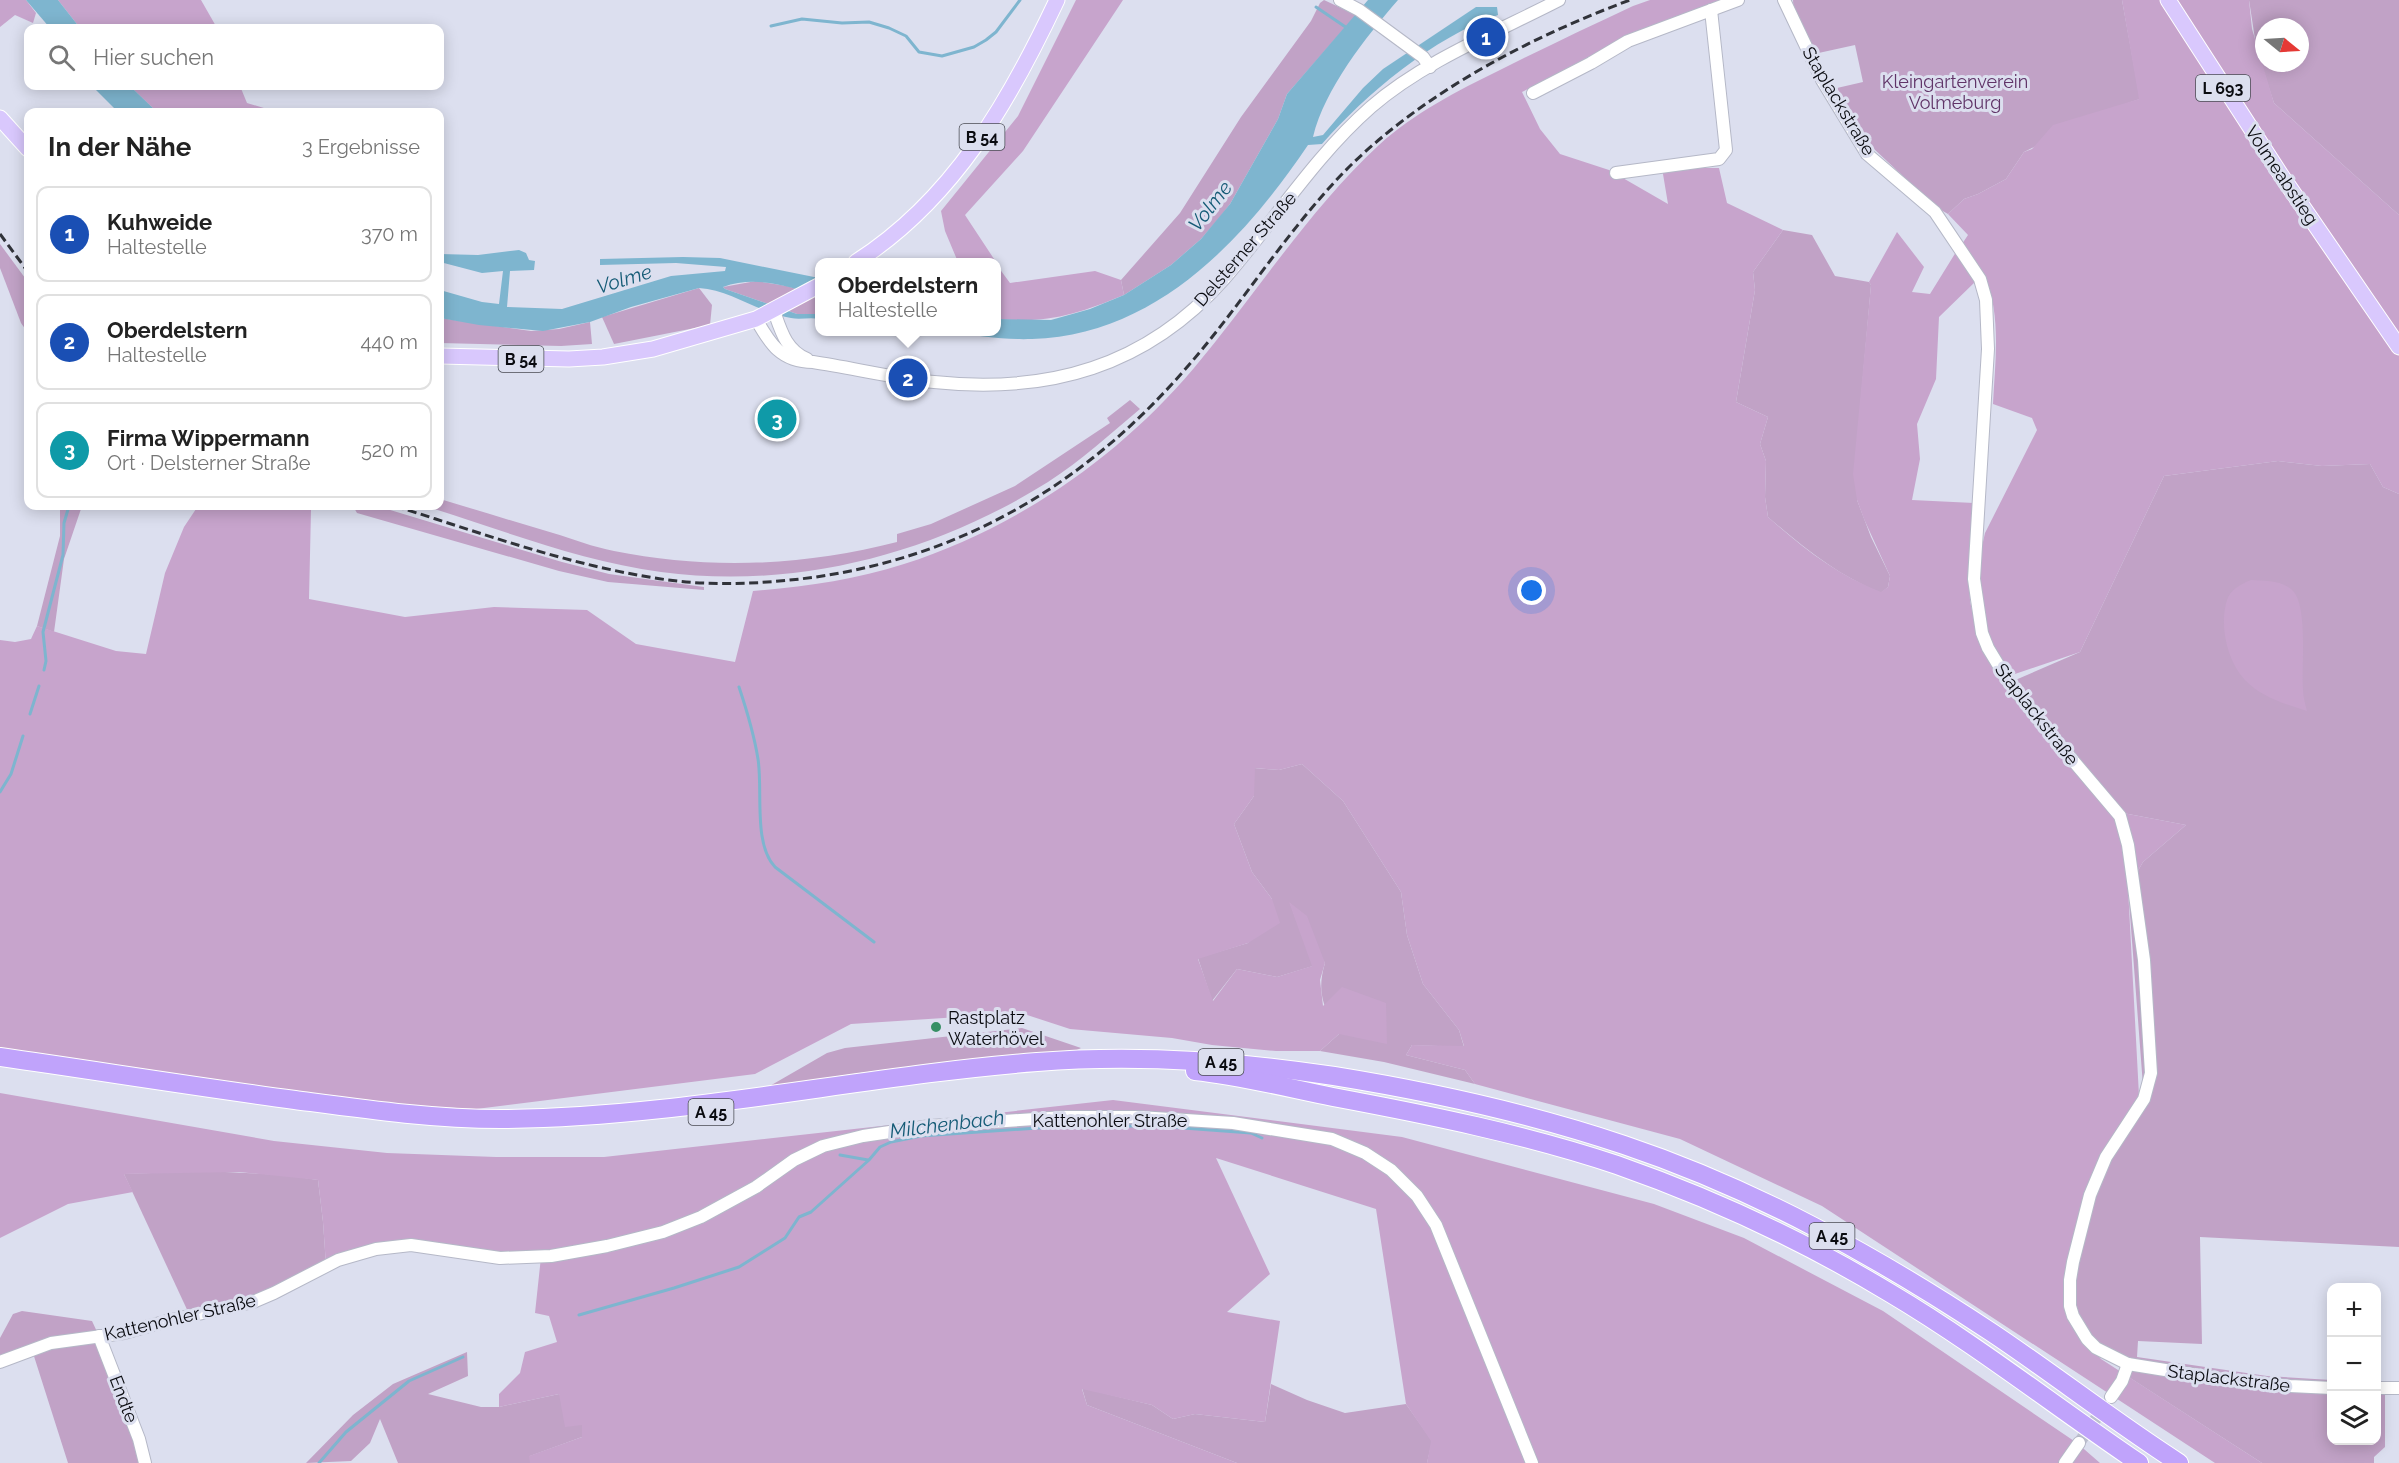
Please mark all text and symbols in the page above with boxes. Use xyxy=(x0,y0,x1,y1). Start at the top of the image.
pin: 1 xyxy=(1466,15,1506,60)
north arrow xyxy=(2255,18,2309,72)
search box xyxy=(24,24,444,90)
icon: search xyxy=(45,41,78,74)
street label: Staplackstraße xyxy=(1798,43,1880,160)
text: Hier suchen xyxy=(93,44,214,70)
park label: Kleingartenverein Volmeburg xyxy=(1882,71,2028,113)
road number: L 693 xyxy=(2196,75,2250,101)
street label: Volmeabstieg xyxy=(2241,121,2323,229)
road number: B 54 xyxy=(960,124,1004,150)
text: In der Nähe xyxy=(48,132,191,162)
text: 3 Ergebnisse xyxy=(302,135,420,159)
water label: Volme xyxy=(1183,176,1237,236)
street label: Delsterner Straße xyxy=(1190,187,1301,310)
text: Kuhweide xyxy=(107,209,212,235)
text: 1 xyxy=(65,222,74,246)
text: 370 m xyxy=(361,222,418,246)
text: Haltestelle xyxy=(107,235,207,259)
popup xyxy=(815,258,1001,336)
water label: Volme xyxy=(593,259,655,299)
text: Oberdelstern xyxy=(838,272,978,298)
text: Haltestelle xyxy=(838,298,938,322)
text: Oberdelstern xyxy=(107,317,248,343)
text: 2 xyxy=(64,330,75,354)
text: 440 m xyxy=(360,330,418,354)
text: Haltestelle xyxy=(107,343,207,367)
road number: B 54 xyxy=(498,346,544,372)
pin: 2 xyxy=(888,356,928,400)
pin: 3 xyxy=(758,396,796,442)
text: Firma Wippermann xyxy=(107,425,309,451)
text: 3 xyxy=(64,438,75,462)
text: 520 m xyxy=(361,438,418,462)
text: Ort · Delsterner Straße xyxy=(107,451,310,475)
your location xyxy=(1517,576,1546,605)
street label: Staplackstraße xyxy=(1991,659,2083,769)
place label: Rastplatz Waterhövel xyxy=(948,1007,1044,1049)
marker: Rastplatz Waterhövel xyxy=(929,1020,943,1034)
road number: A 45 xyxy=(1198,1049,1244,1075)
road number: A 45 xyxy=(688,1099,734,1125)
water label: Milchenbach xyxy=(888,1105,1006,1143)
street label: Kattenohler Straße xyxy=(1033,1110,1188,1131)
road number: A 45 xyxy=(1810,1223,1854,1249)
map controls xyxy=(2327,1283,2381,1445)
button: + xyxy=(2327,1283,2381,1337)
street label: Kattenohler Straße xyxy=(102,1289,258,1345)
button: − xyxy=(2327,1337,2381,1391)
street label: Staplackstraße xyxy=(2167,1360,2292,1396)
street label: Endte xyxy=(105,1372,143,1426)
button: layers xyxy=(2327,1391,2381,1445)

